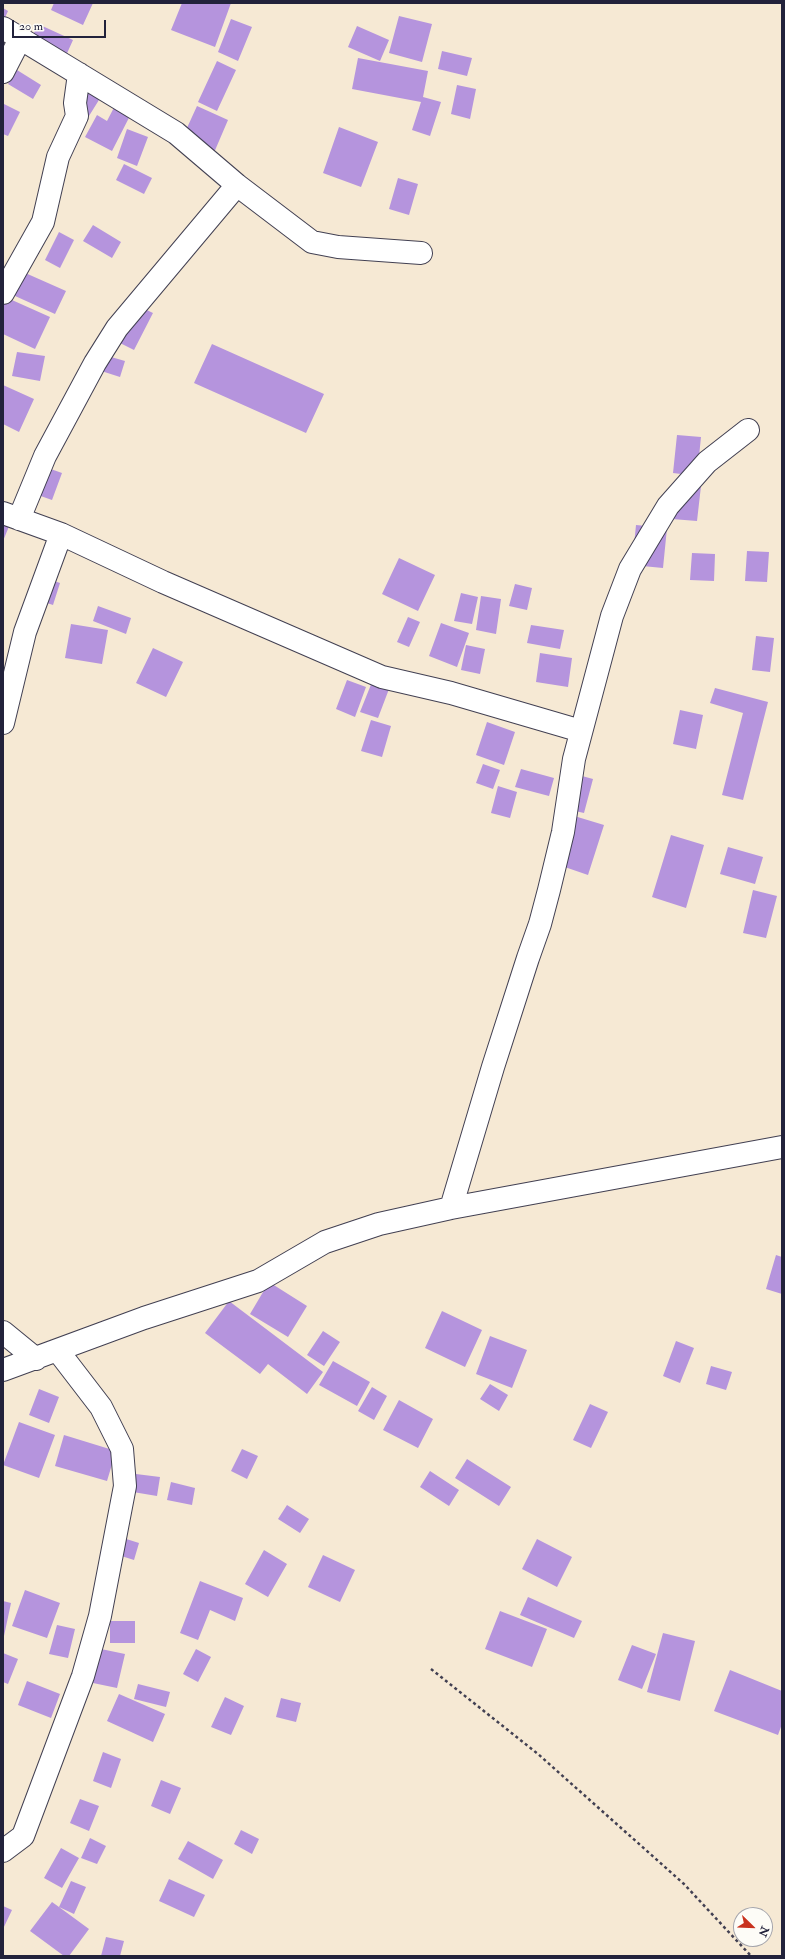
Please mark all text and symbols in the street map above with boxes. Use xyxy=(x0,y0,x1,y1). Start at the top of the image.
scale bar xyxy=(14,12,108,38)
text: 20 m xyxy=(19,19,43,34)
north arrow xyxy=(733,1907,773,1947)
text: N xyxy=(756,1924,771,1939)

